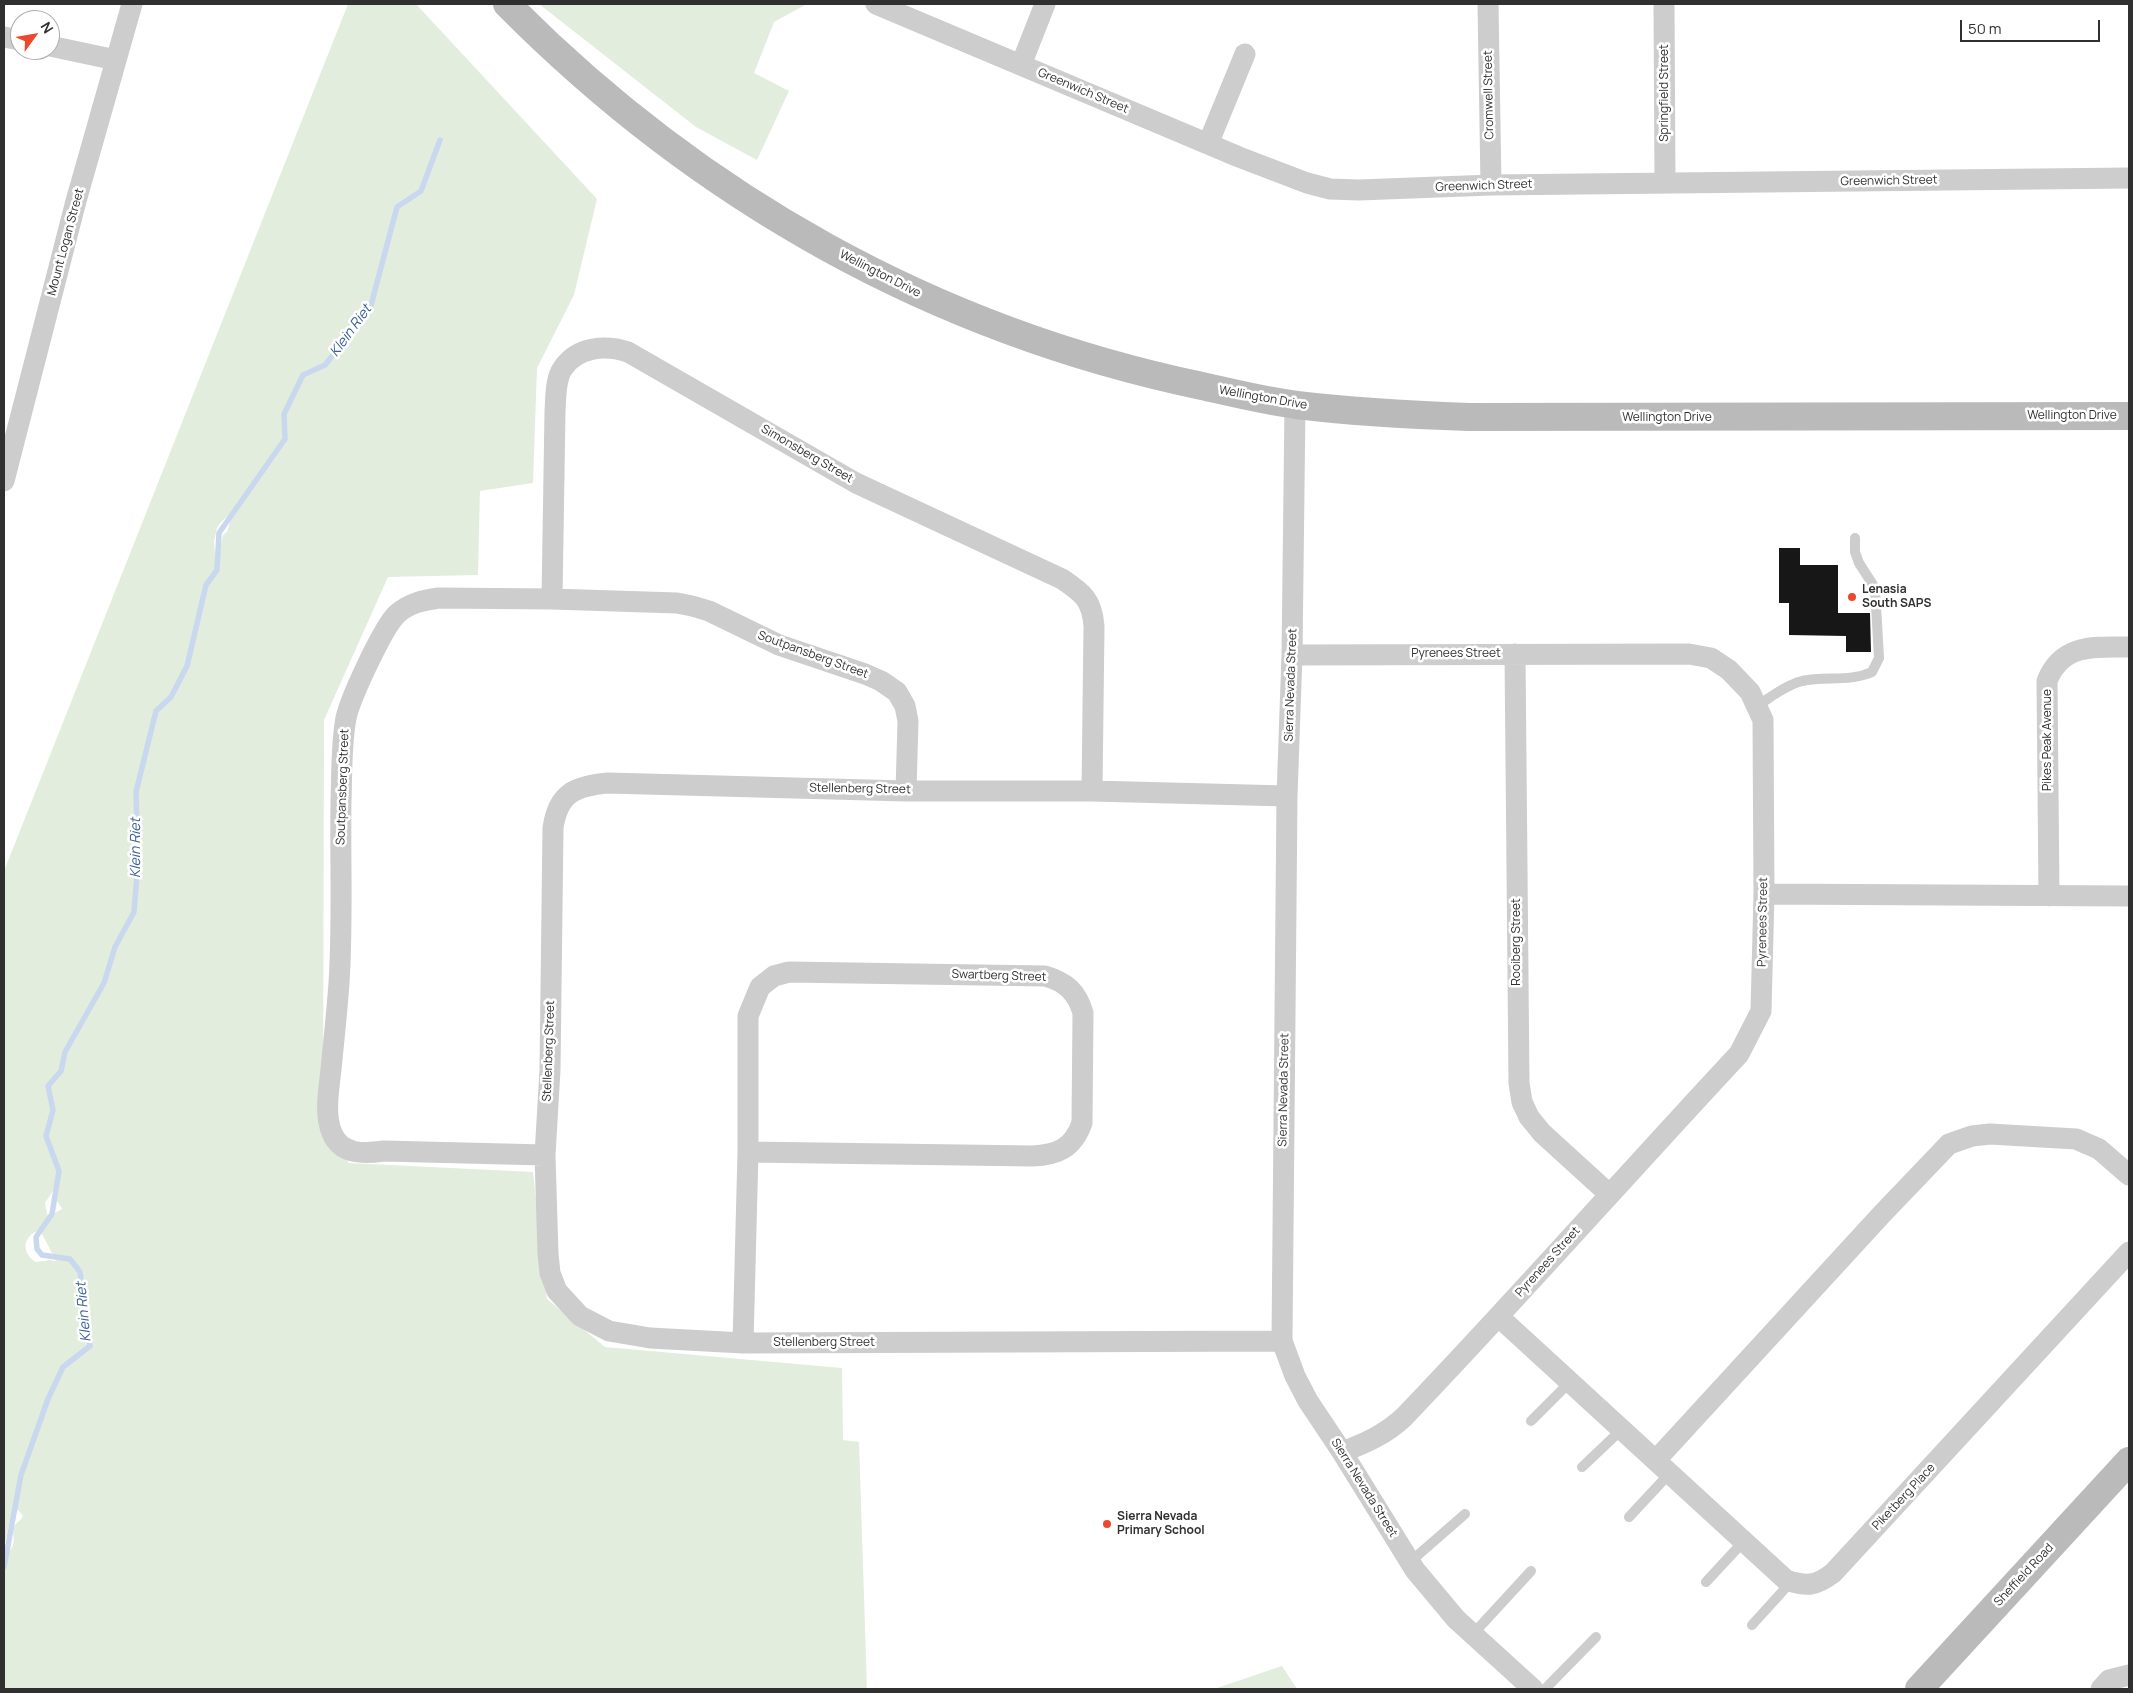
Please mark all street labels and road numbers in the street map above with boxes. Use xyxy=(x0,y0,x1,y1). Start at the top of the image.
street label: Springfield Street xyxy=(1658,44,1672,142)
street label: Cromwell Street xyxy=(1481,50,1497,140)
street label: Greenwich Street xyxy=(1036,65,1130,117)
street label: Greenwich Street xyxy=(1840,173,1938,189)
street label: Greenwich Street xyxy=(1435,177,1533,195)
street label: Mount Logan Street xyxy=(45,187,87,297)
street label: Wellington Drive xyxy=(837,247,923,301)
street label: Wellington Drive xyxy=(1218,383,1308,413)
street label: Wellington Drive xyxy=(2027,409,2117,423)
street label: Wellington Drive xyxy=(1622,411,1712,425)
street label: Simonsberg Street xyxy=(758,422,856,486)
street label: Soutpansberg Street xyxy=(756,628,870,682)
street label: Sierra Nevada Street xyxy=(1282,628,1300,742)
street label: Pyrenees Street xyxy=(1411,647,1501,661)
street label: Pikes Peak Avenue xyxy=(2041,689,2055,791)
street label: Soutpansberg Street xyxy=(334,728,352,846)
street label: Stellenberg Street xyxy=(809,781,911,797)
street label: Pyrenees Street xyxy=(1755,877,1771,967)
street label: Rooiberg Street xyxy=(1510,898,1524,986)
street label: Swartberg Street xyxy=(951,967,1047,985)
street label: Stellenberg Street xyxy=(540,1000,558,1102)
street label: Sierra Nevada Street xyxy=(1276,1033,1292,1147)
street label: Pyrenees Street xyxy=(1513,1224,1583,1300)
street label: Stellenberg Street xyxy=(773,1336,875,1350)
street label: Sierra Nevada Street xyxy=(1328,1436,1400,1540)
street label: Piketberg Place xyxy=(1870,1461,1938,1533)
street label: Sheffield Road xyxy=(1991,1541,2057,1609)

